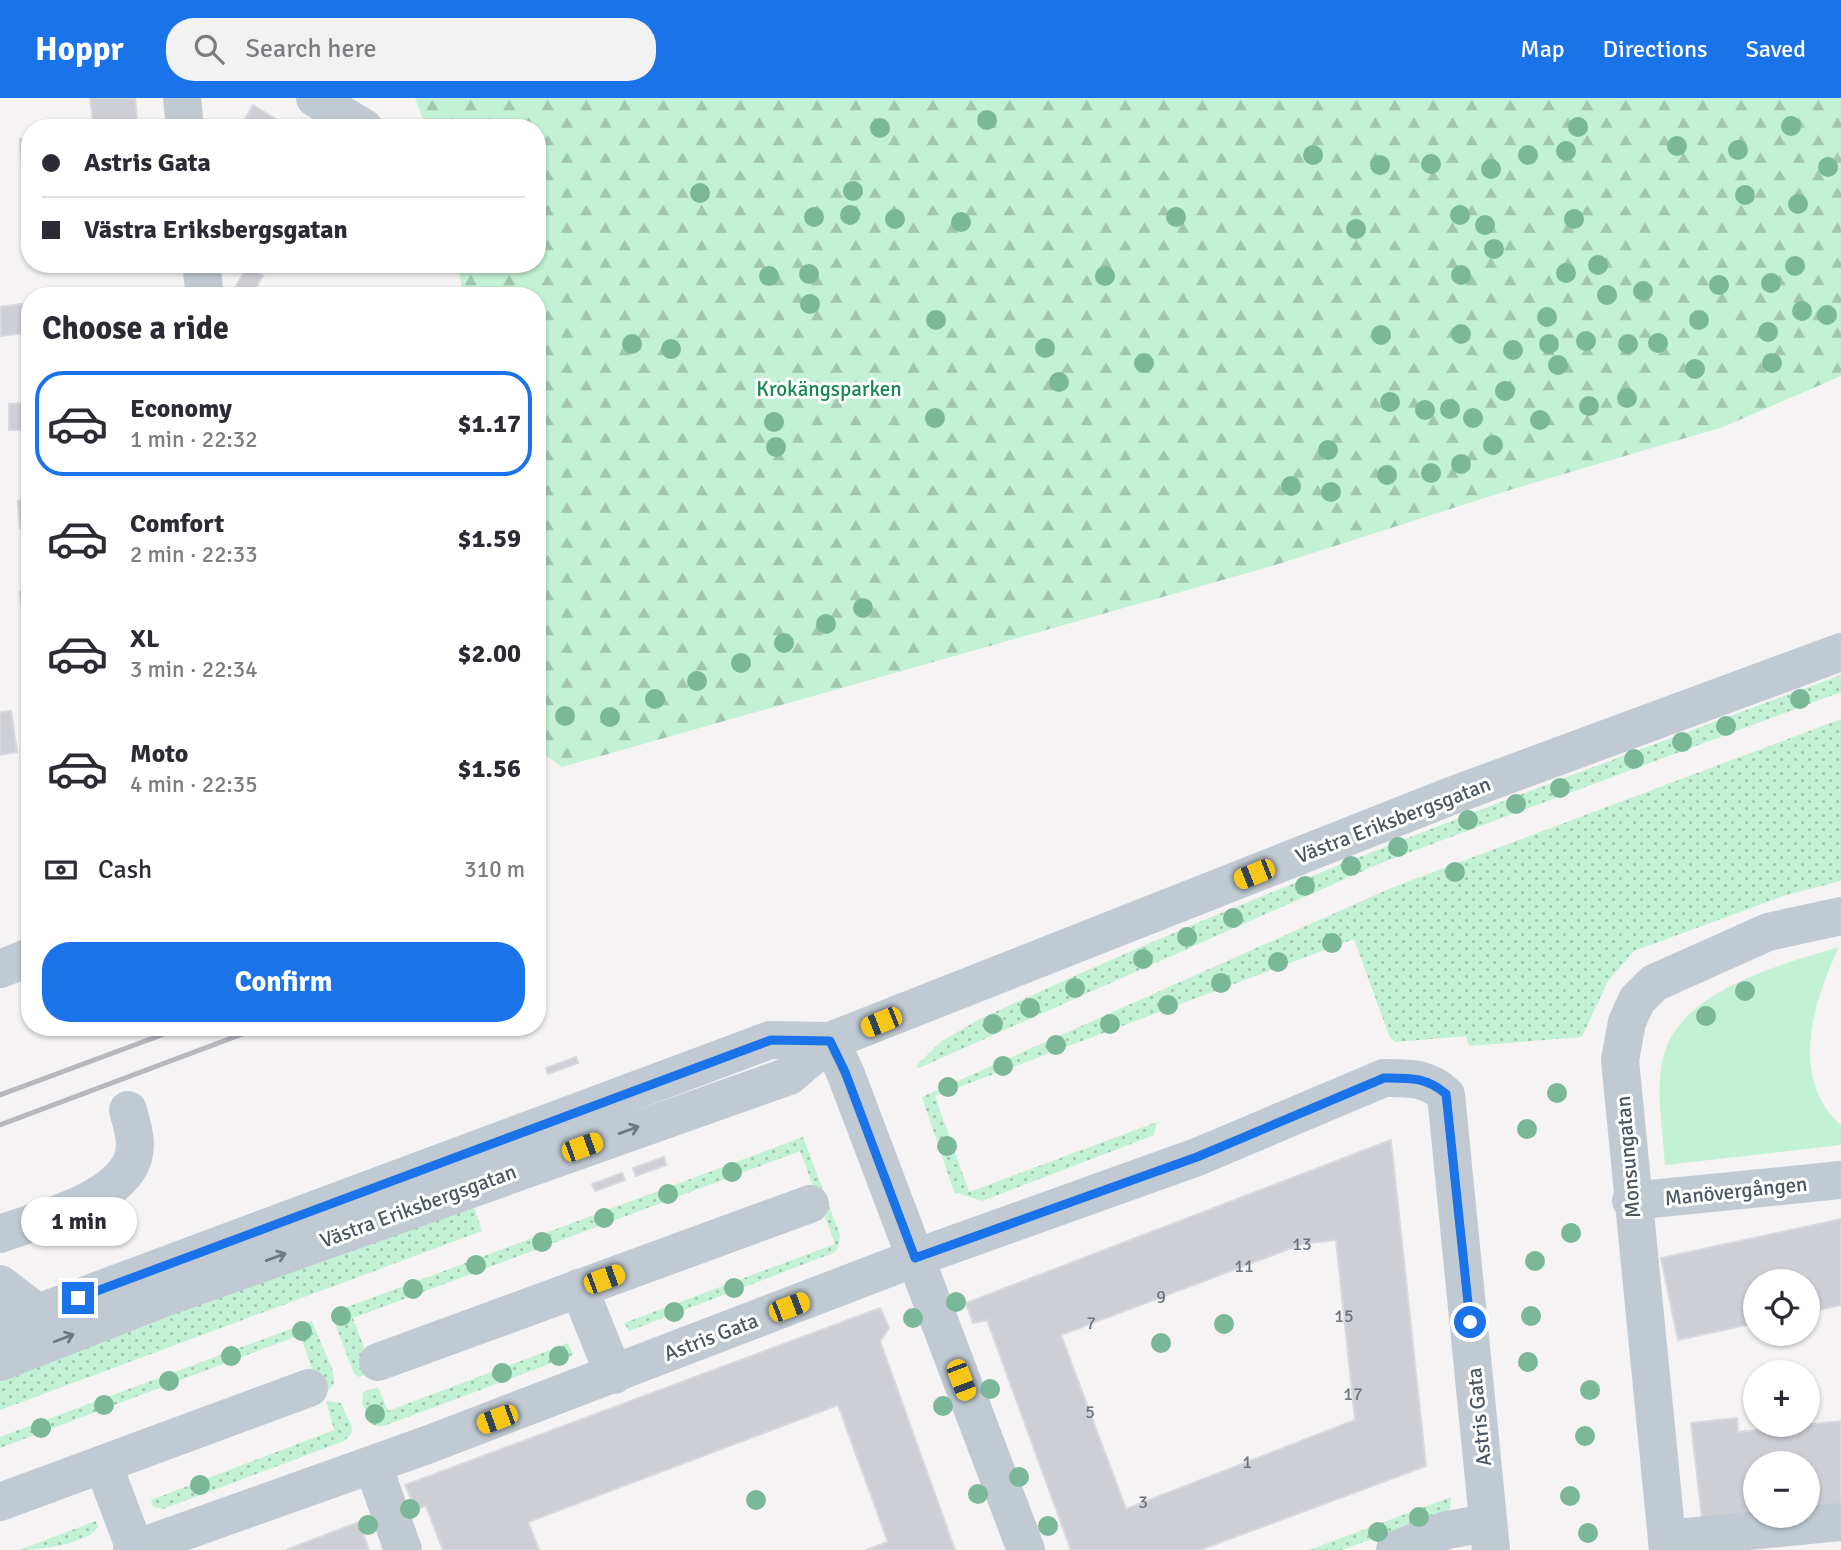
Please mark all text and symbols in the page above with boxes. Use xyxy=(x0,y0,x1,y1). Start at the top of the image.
search box xyxy=(166,18,656,81)
text: Hoppr xyxy=(35,29,124,70)
icon: search xyxy=(190,30,228,68)
text: Search here xyxy=(246,33,377,65)
text: Map xyxy=(1520,34,1565,64)
text: Directions xyxy=(1603,34,1708,64)
text: Saved xyxy=(1746,34,1806,64)
text: Astris Gata xyxy=(84,147,211,179)
text: Västra Eriksbergsgatan xyxy=(84,214,348,246)
text: Choose a ride xyxy=(42,309,229,348)
park label: Krokängsparken xyxy=(756,376,902,402)
icon: car xyxy=(46,392,109,455)
text: Economy xyxy=(130,393,232,425)
text: $1.17 xyxy=(457,408,521,440)
text: 1 min · 22:32 xyxy=(130,425,258,454)
icon: car xyxy=(46,507,109,570)
text: Comfort xyxy=(130,508,224,540)
text: $1.59 xyxy=(457,523,521,555)
text: 2 min · 22:33 xyxy=(130,540,258,569)
icon: car xyxy=(46,622,109,685)
text: XL xyxy=(130,623,160,655)
text: $2.00 xyxy=(457,638,521,670)
text: 3 min · 22:34 xyxy=(130,655,258,684)
icon: car xyxy=(46,737,109,800)
text: Moto xyxy=(130,738,188,770)
text: $1.56 xyxy=(457,753,521,785)
text: 4 min · 22:35 xyxy=(130,770,258,799)
street label: Västra Eriksbergsgatan xyxy=(1292,771,1494,869)
icon: cash xyxy=(42,851,80,889)
text: Cash xyxy=(98,854,152,886)
text: 310 m xyxy=(464,855,525,884)
car xyxy=(1231,856,1278,892)
button: Confirm xyxy=(42,942,525,1022)
car xyxy=(858,1004,905,1040)
street label: Monsungatan xyxy=(1610,1095,1646,1219)
one-way arrow xyxy=(617,1123,639,1136)
car xyxy=(559,1130,606,1164)
street label: Västra Eriksbergsgatan xyxy=(316,1158,520,1254)
street label: Manövergången xyxy=(1663,1171,1809,1211)
callout: 1 min xyxy=(20,1196,136,1246)
text: 1 min xyxy=(51,1207,107,1236)
house number: 13 xyxy=(1292,1233,1312,1255)
one-way arrow xyxy=(265,1250,287,1262)
house number: 11 xyxy=(1234,1255,1254,1277)
car xyxy=(581,1262,628,1296)
map controls xyxy=(1743,1269,1820,1528)
button: locate xyxy=(1743,1269,1820,1346)
route end xyxy=(62,1282,94,1314)
house number: 9 xyxy=(1156,1286,1166,1308)
car xyxy=(766,1290,813,1324)
house number: 15 xyxy=(1334,1305,1354,1327)
route start xyxy=(1454,1306,1486,1338)
street label: Astris Gata xyxy=(660,1307,762,1367)
house number: 7 xyxy=(1086,1312,1096,1334)
one-way arrow xyxy=(52,1330,74,1343)
car xyxy=(944,1357,979,1403)
button: + xyxy=(1743,1360,1820,1437)
street label: Astris Gata xyxy=(1461,1366,1497,1468)
house number: 17 xyxy=(1343,1383,1363,1405)
house number: 5 xyxy=(1085,1401,1095,1423)
car xyxy=(474,1402,521,1436)
house number: 1 xyxy=(1242,1451,1252,1473)
button: − xyxy=(1743,1451,1820,1528)
house number: 3 xyxy=(1138,1491,1148,1513)

